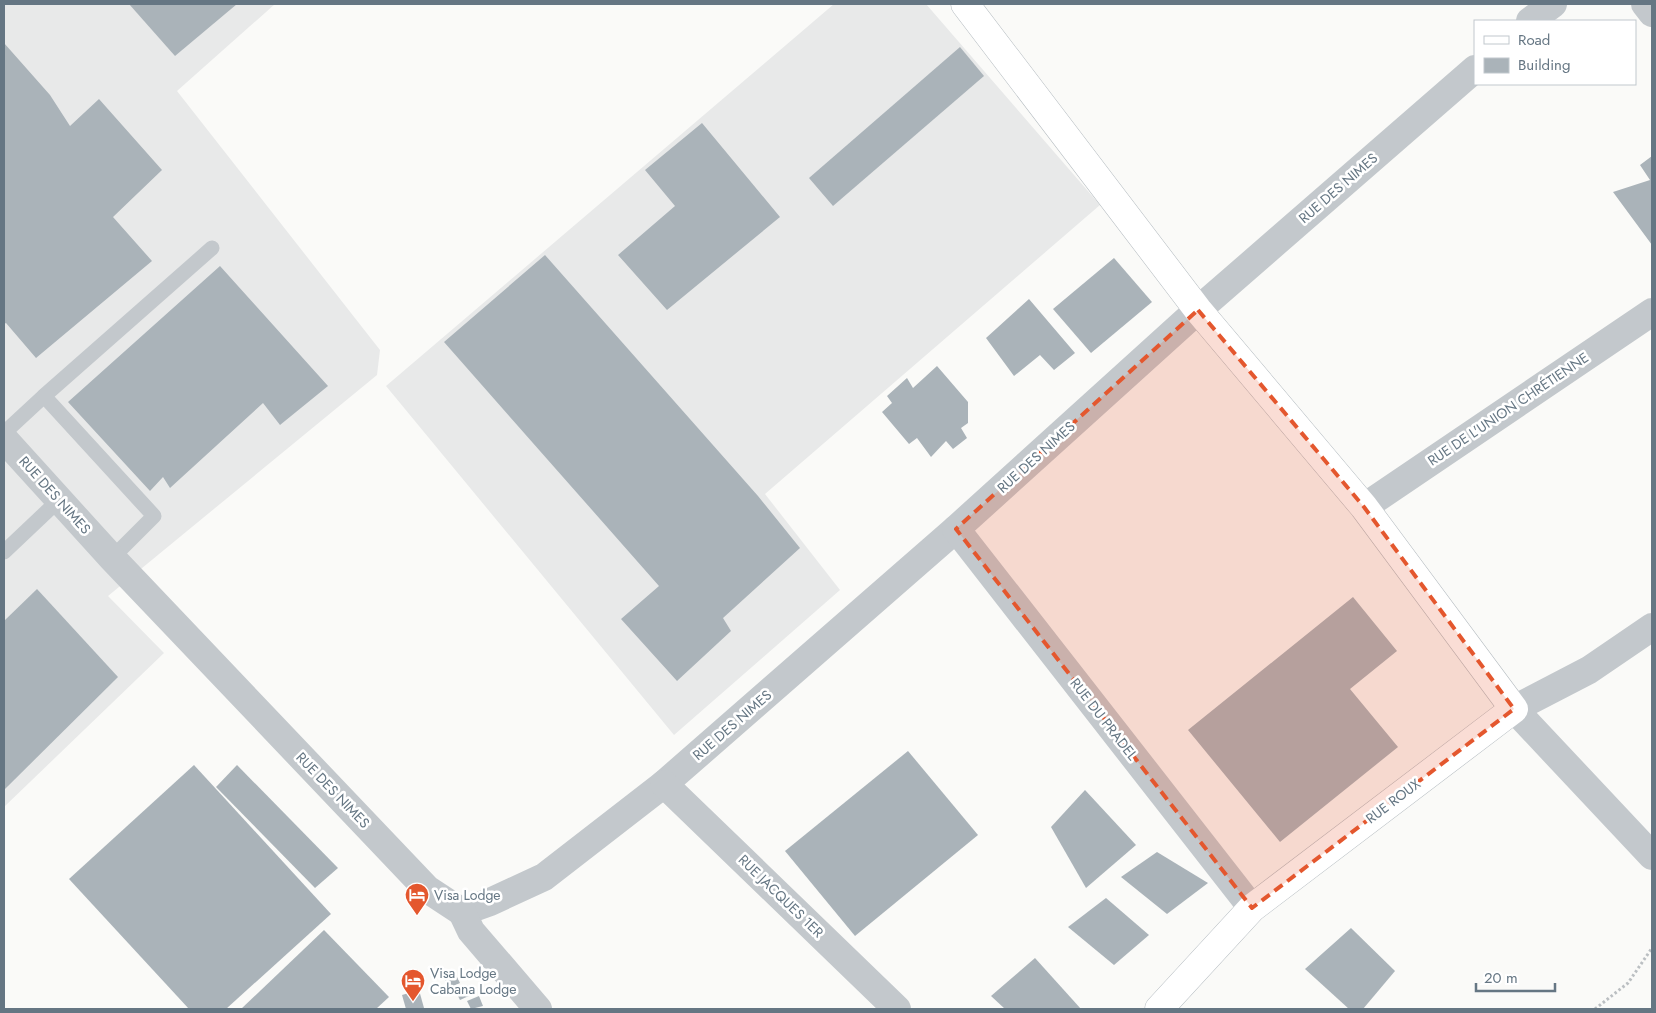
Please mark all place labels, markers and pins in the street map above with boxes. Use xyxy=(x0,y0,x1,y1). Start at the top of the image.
hotel icon: Visa Lodge xyxy=(404,882,430,916)
place label: Visa Lodge xyxy=(434,885,501,905)
place label: Visa Lodge Cabana Lodge xyxy=(430,963,516,999)
hotel icon: Visa Lodge Cabana Lodge xyxy=(400,968,426,1002)

